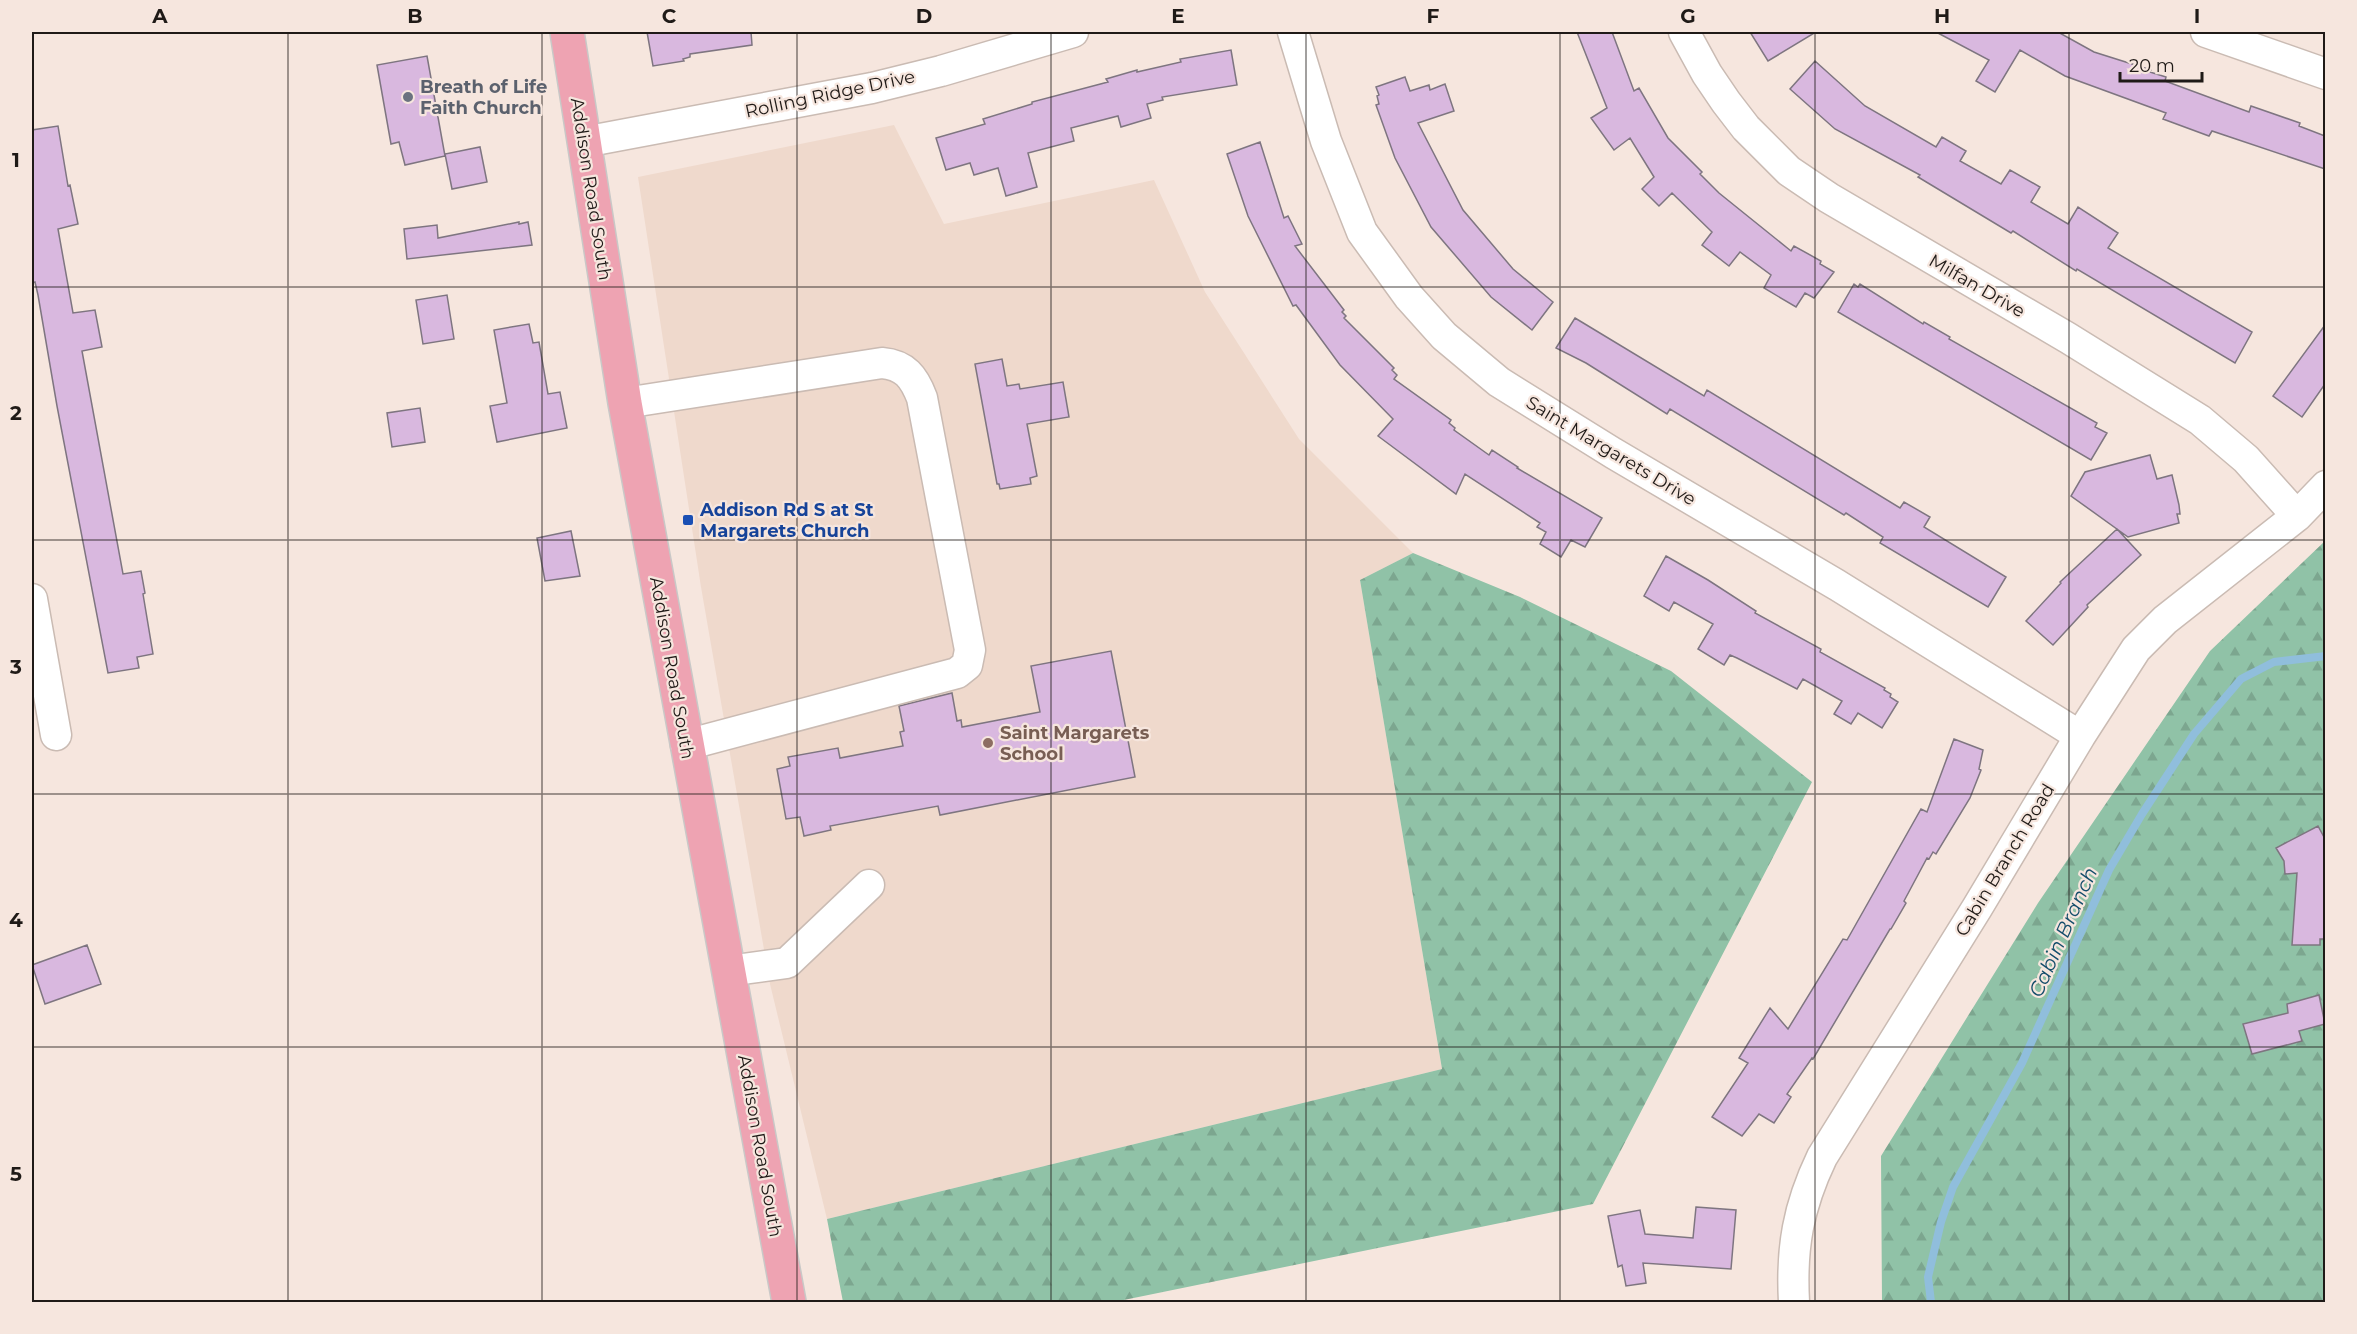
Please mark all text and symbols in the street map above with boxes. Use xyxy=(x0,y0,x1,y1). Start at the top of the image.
text: A xyxy=(151,4,168,28)
text: B xyxy=(407,4,423,28)
text: C xyxy=(662,4,677,28)
text: D xyxy=(916,4,932,28)
text: E xyxy=(1171,4,1185,28)
text: F xyxy=(1427,4,1440,28)
text: G xyxy=(1680,4,1696,28)
text: H xyxy=(1934,4,1950,28)
text: I xyxy=(2194,4,2200,28)
scale bar xyxy=(2120,45,2202,83)
text: 20 m xyxy=(2129,55,2175,77)
street label: Rolling Ridge Drive xyxy=(743,65,917,123)
place label: Breath of Life Faith Church xyxy=(420,76,547,119)
marker: Breath of Life Faith Church xyxy=(401,90,415,104)
street label: Addison Road South xyxy=(566,96,616,282)
text: 1 xyxy=(12,148,20,172)
street label: Milfan Drive xyxy=(1925,250,2029,322)
street label: Saint Margarets Drive xyxy=(1522,392,1700,511)
text: 2 xyxy=(10,401,22,425)
place label: Addison Rd S at St Margarets Church xyxy=(699,499,874,542)
marker: Addison Rd S at St Margarets Church xyxy=(681,513,695,527)
street label: Addison Road South xyxy=(645,575,699,761)
text: 3 xyxy=(9,655,22,679)
place label: Saint Margarets School xyxy=(1000,722,1150,765)
marker: Saint Margarets School xyxy=(981,736,995,750)
street label: Cabin Branch Road xyxy=(1951,780,2059,940)
water label: Cabin Branch xyxy=(2024,863,2102,1001)
text: 4 xyxy=(9,908,23,932)
street label: Addison Road South xyxy=(733,1053,787,1239)
text: 5 xyxy=(10,1162,22,1186)

